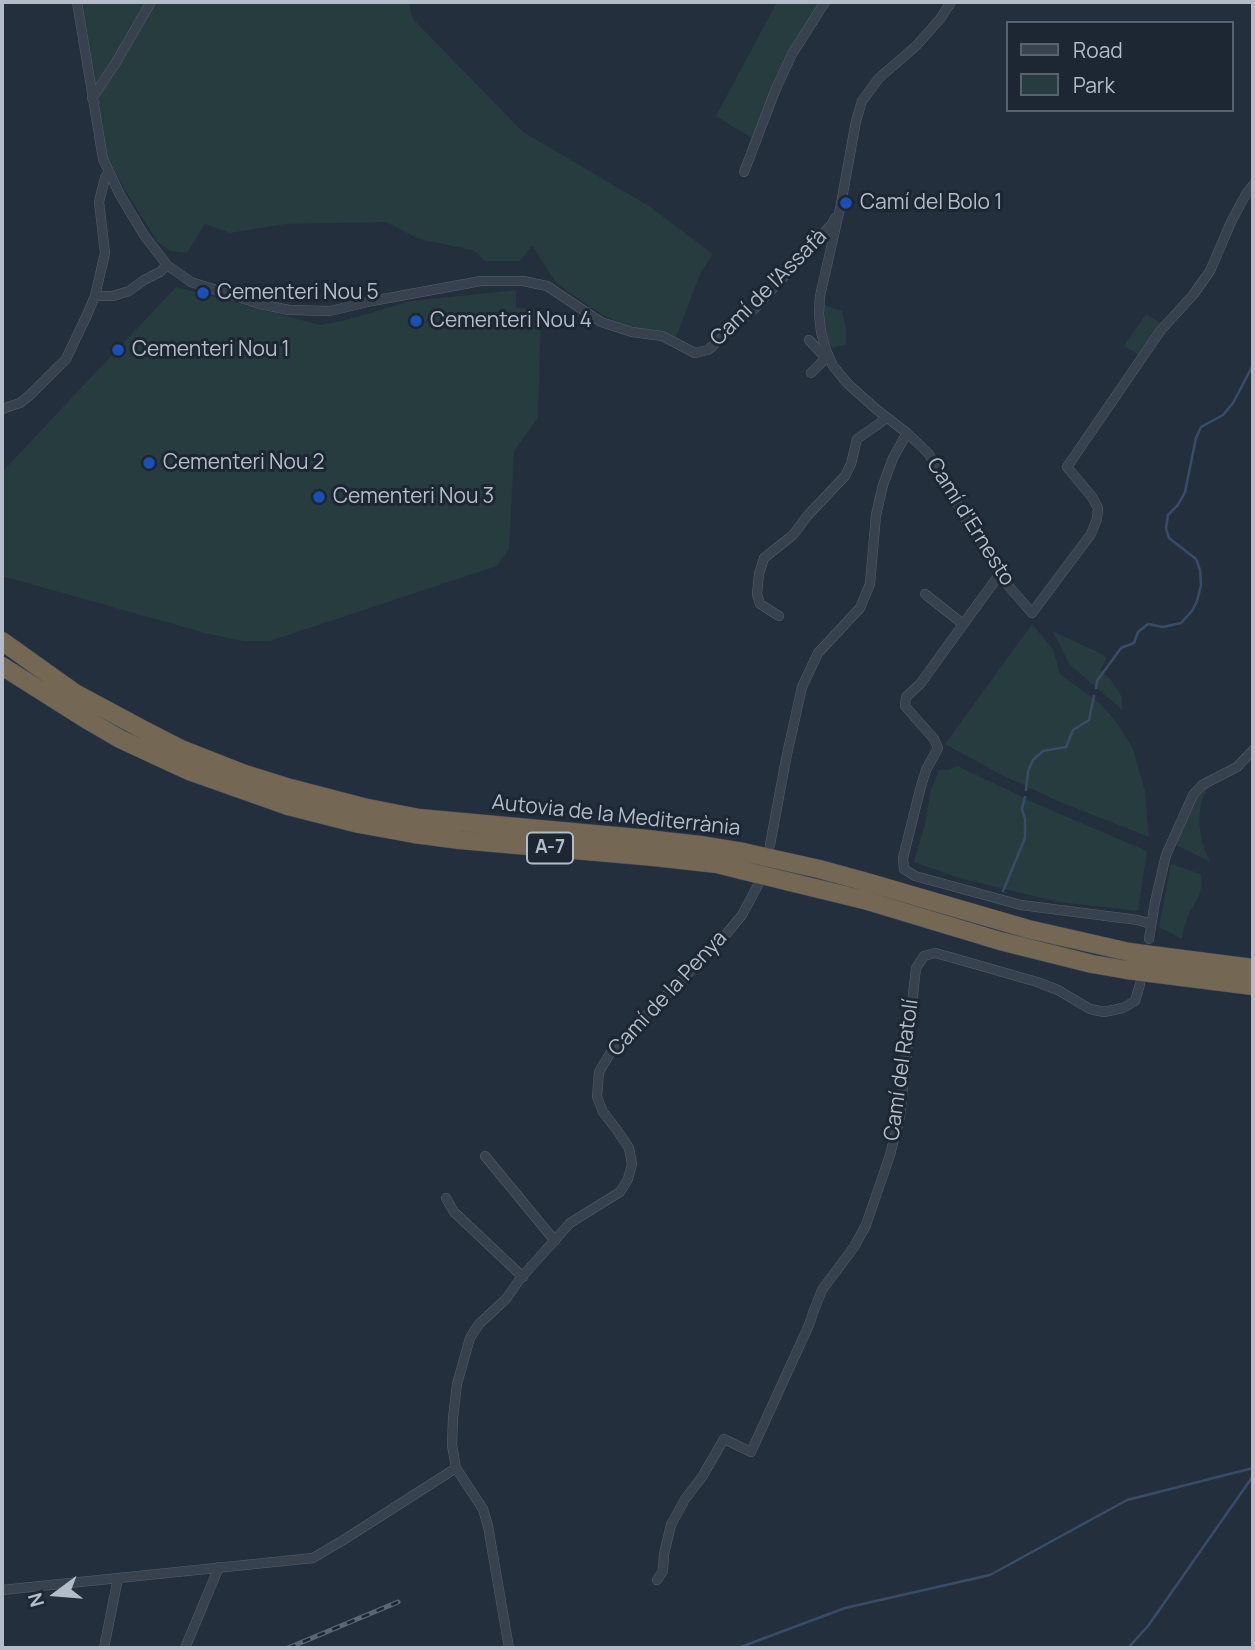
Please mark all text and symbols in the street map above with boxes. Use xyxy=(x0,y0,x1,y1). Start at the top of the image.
legend xyxy=(1006,21,1234,112)
text: Road xyxy=(1073,36,1123,64)
text: Park xyxy=(1073,71,1115,99)
place label: Camí del Bolo 1 xyxy=(860,190,1002,216)
marker: Camí del Bolo 1 xyxy=(838,195,854,211)
street label: Camí de l'Assafà xyxy=(705,224,833,352)
place label: Cementeri Nou 5 xyxy=(217,280,379,306)
marker: Cementeri Nou 5 xyxy=(195,285,211,301)
place label: Cementeri Nou 4 xyxy=(430,308,592,334)
marker: Cementeri Nou 4 xyxy=(408,313,424,329)
place label: Cementeri Nou 1 xyxy=(132,337,290,363)
marker: Cementeri Nou 1 xyxy=(110,342,126,358)
place label: Cementeri Nou 2 xyxy=(163,450,325,476)
street label: Camí d'Ernesto xyxy=(921,453,1019,591)
marker: Cementeri Nou 2 xyxy=(141,455,157,471)
place label: Cementeri Nou 3 xyxy=(333,484,494,510)
marker: Cementeri Nou 3 xyxy=(311,489,327,505)
street label: Autovia de la Mediterrània xyxy=(490,790,742,842)
road number: A-7 xyxy=(527,832,573,863)
street label: Camí de la Penya xyxy=(603,926,733,1062)
street label: Camí del Ratolí xyxy=(880,998,924,1142)
north arrow xyxy=(21,1559,91,1629)
text: N xyxy=(21,1590,50,1610)

